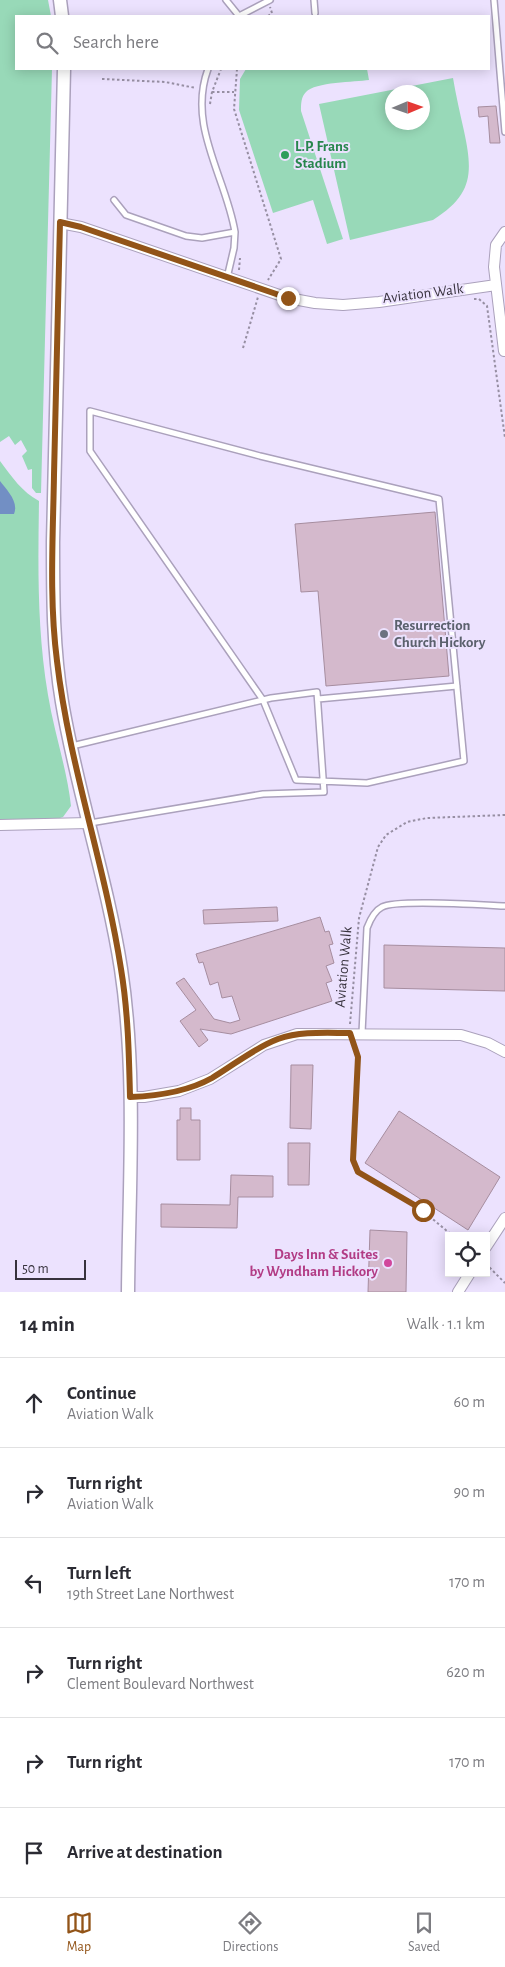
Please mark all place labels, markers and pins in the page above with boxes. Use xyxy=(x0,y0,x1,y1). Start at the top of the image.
place label: L.P. Frans Stadium xyxy=(295,139,349,171)
marker: L.P. Frans Stadium xyxy=(279,149,291,161)
place label: Resurrection Church Hickory xyxy=(394,618,486,650)
marker: Resurrection Church Hickory xyxy=(378,628,390,640)
place label: Days Inn & Suites by Wyndham Hickory xyxy=(250,1247,378,1279)
marker: Days Inn & Suites by Wyndham Hickory xyxy=(382,1257,394,1269)

